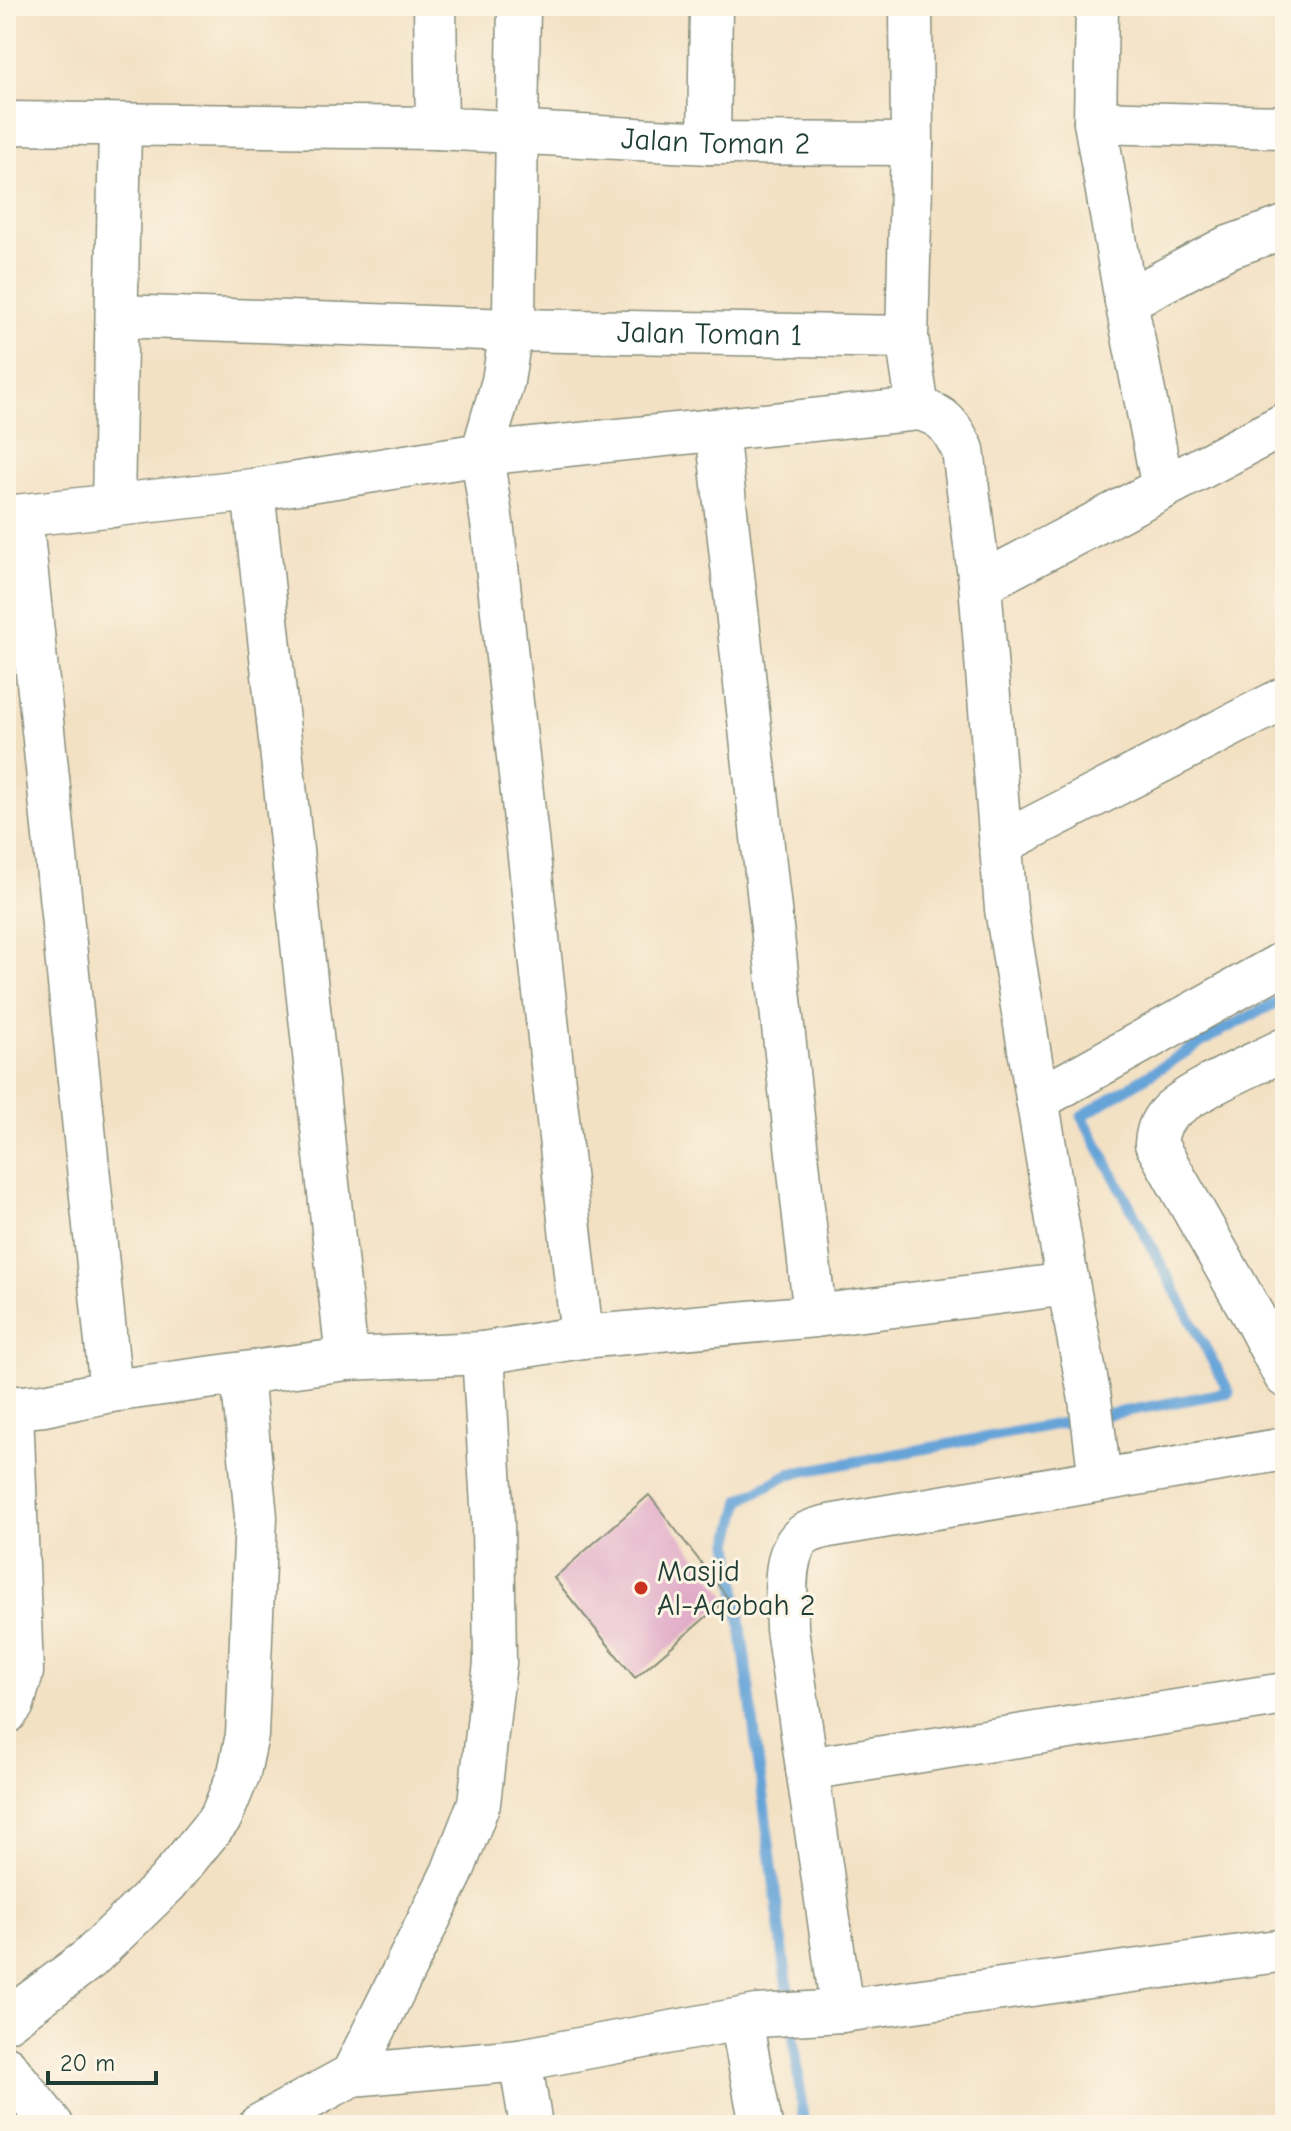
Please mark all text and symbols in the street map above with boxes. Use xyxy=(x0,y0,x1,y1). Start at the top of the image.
street label: Jalan Toman 2 xyxy=(620,121,810,161)
street label: Jalan Toman 1 xyxy=(617,315,803,353)
place label: Masjid Al-Aqobah 2 xyxy=(657,1554,815,1623)
marker: Masjid Al-Aqobah 2 xyxy=(632,1579,650,1597)
scale bar xyxy=(48,2035,156,2085)
text: 20 m xyxy=(60,2049,115,2077)

